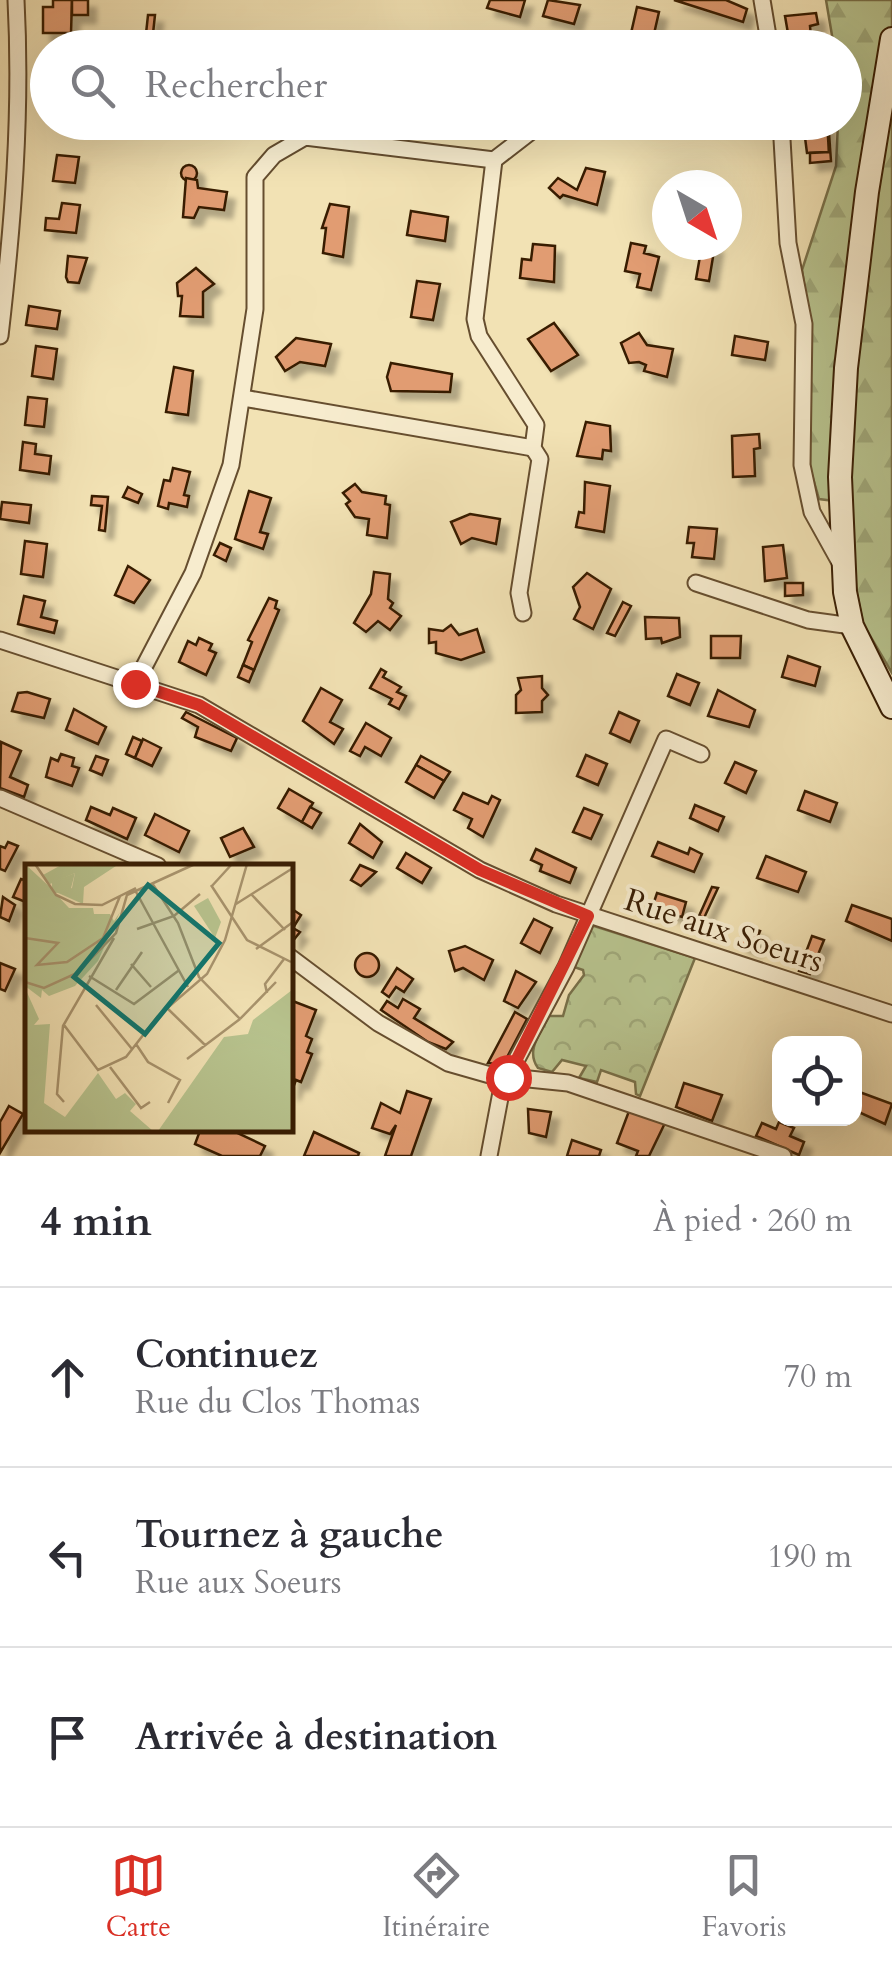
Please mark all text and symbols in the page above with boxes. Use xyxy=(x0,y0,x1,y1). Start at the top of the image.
search box xyxy=(30,30,862,140)
icon: search xyxy=(65,58,120,113)
text: Rechercher xyxy=(145,59,327,111)
north arrow xyxy=(652,170,742,260)
route end xyxy=(113,662,159,708)
inset map xyxy=(25,864,292,1131)
street label: Rue aux Soeurs xyxy=(619,878,829,984)
map controls xyxy=(772,1036,862,1126)
button: locate xyxy=(772,1036,862,1126)
route start xyxy=(486,1055,532,1101)
text: 4 min xyxy=(40,1193,152,1250)
text: À pied · 260 m xyxy=(653,1199,852,1243)
text: Continuez xyxy=(135,1329,318,1381)
icon: ahead xyxy=(40,1350,95,1405)
text: 70 m xyxy=(784,1355,852,1399)
text: Rue du Clos Thomas xyxy=(135,1381,420,1425)
text: Tournez à gauche xyxy=(135,1509,444,1561)
icon: left xyxy=(40,1530,95,1585)
text: 190 m xyxy=(767,1535,852,1579)
text: Rue aux Soeurs xyxy=(135,1561,342,1605)
icon: arrive xyxy=(40,1710,95,1765)
text: Arrivée à destination xyxy=(135,1711,497,1763)
tab: Carte xyxy=(106,1848,171,1946)
tab: Itinéraire xyxy=(382,1848,490,1946)
tab: Favoris xyxy=(702,1848,786,1946)

